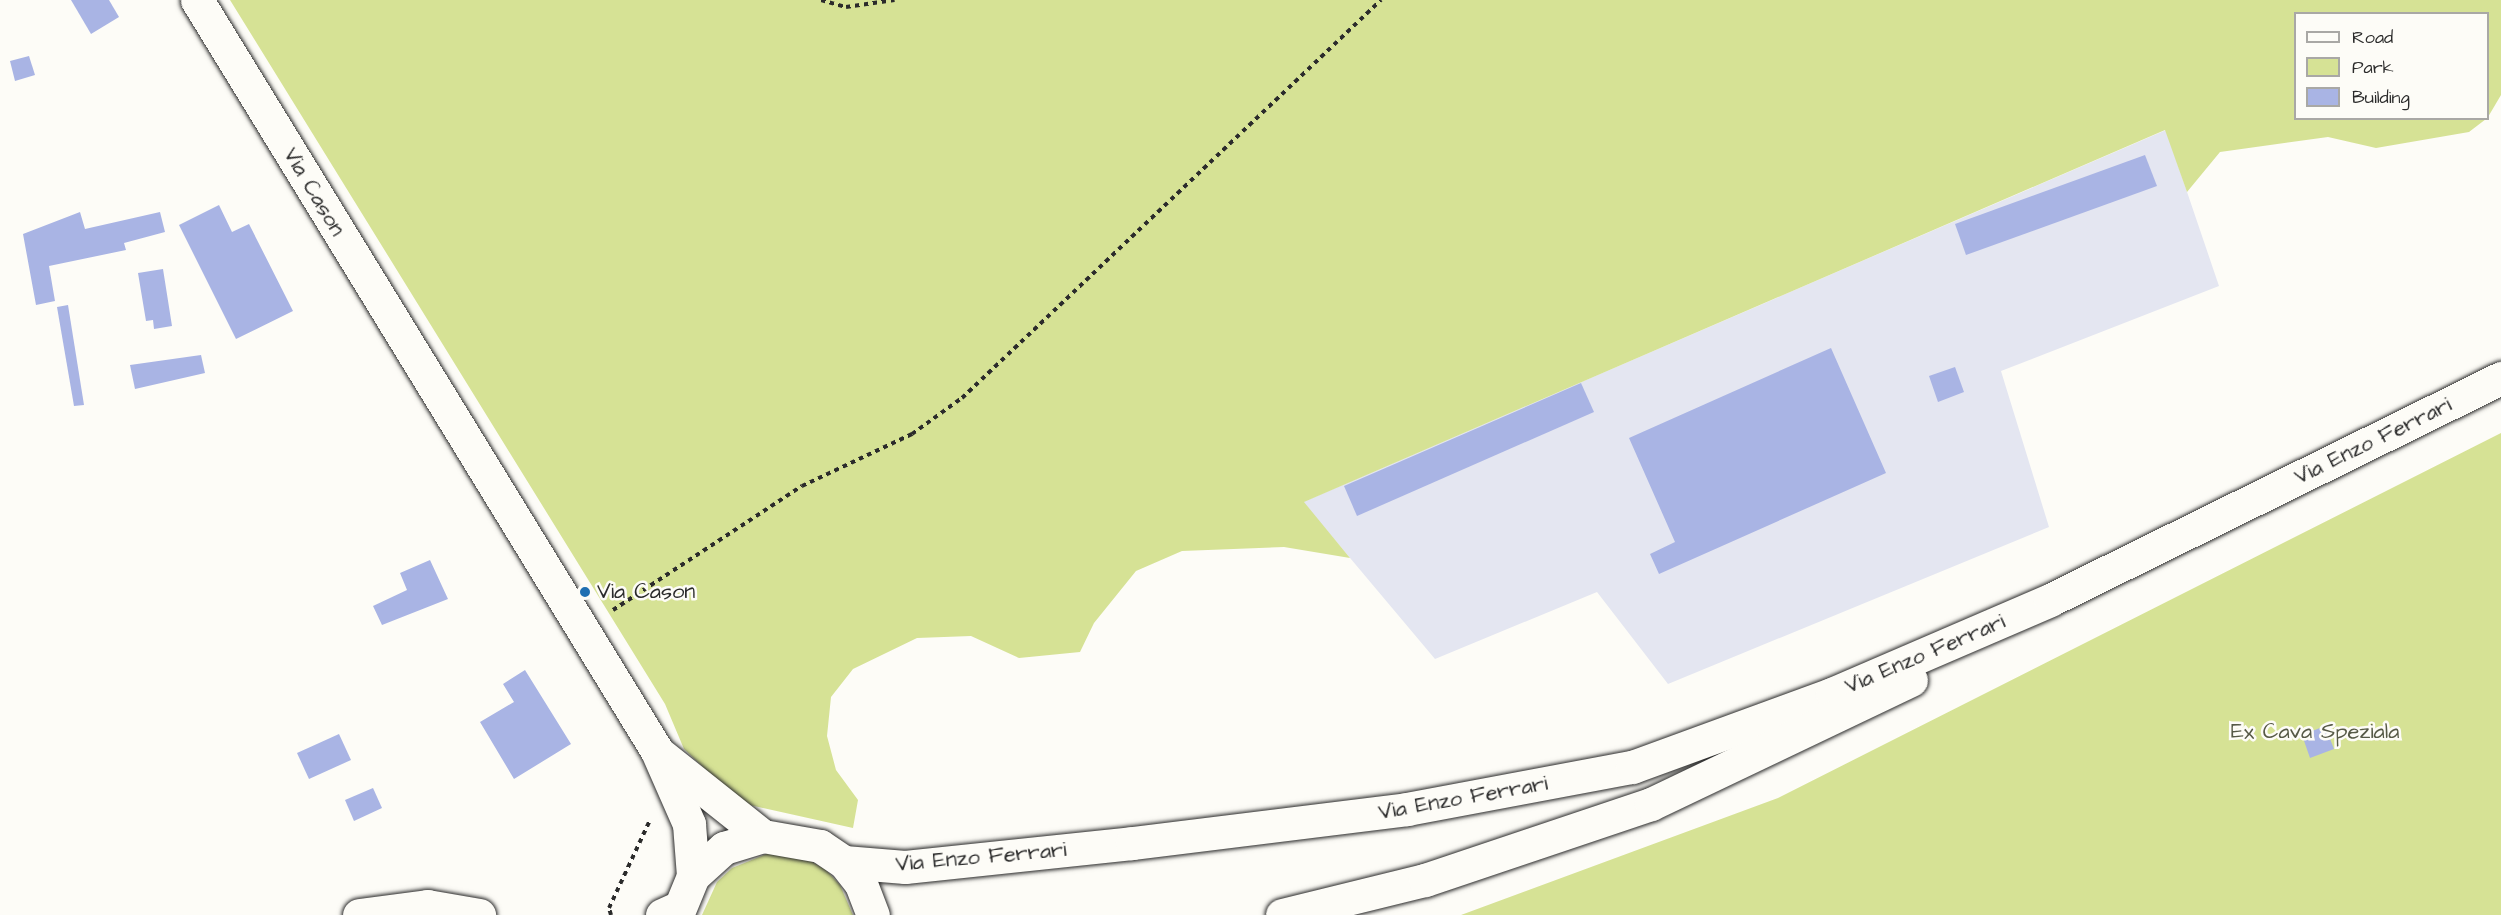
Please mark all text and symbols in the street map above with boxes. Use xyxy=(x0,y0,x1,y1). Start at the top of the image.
legend xyxy=(2294,12,2489,120)
text: Road xyxy=(2352,25,2393,50)
text: Park xyxy=(2352,55,2394,80)
text: Building xyxy=(2352,85,2410,110)
street label: Via Cason xyxy=(277,143,351,241)
street label: Via Enzo Ferrari xyxy=(2290,392,2456,490)
place label: Via Cason xyxy=(597,579,695,605)
marker: Via Cason xyxy=(578,585,592,599)
street label: Via Enzo Ferrari xyxy=(1841,608,2009,700)
park label: Ex Cava Speziala xyxy=(2231,719,2399,745)
street label: Via Enzo Ferrari xyxy=(1376,770,1550,826)
street label: Via Enzo Ferrari xyxy=(895,836,1067,878)

